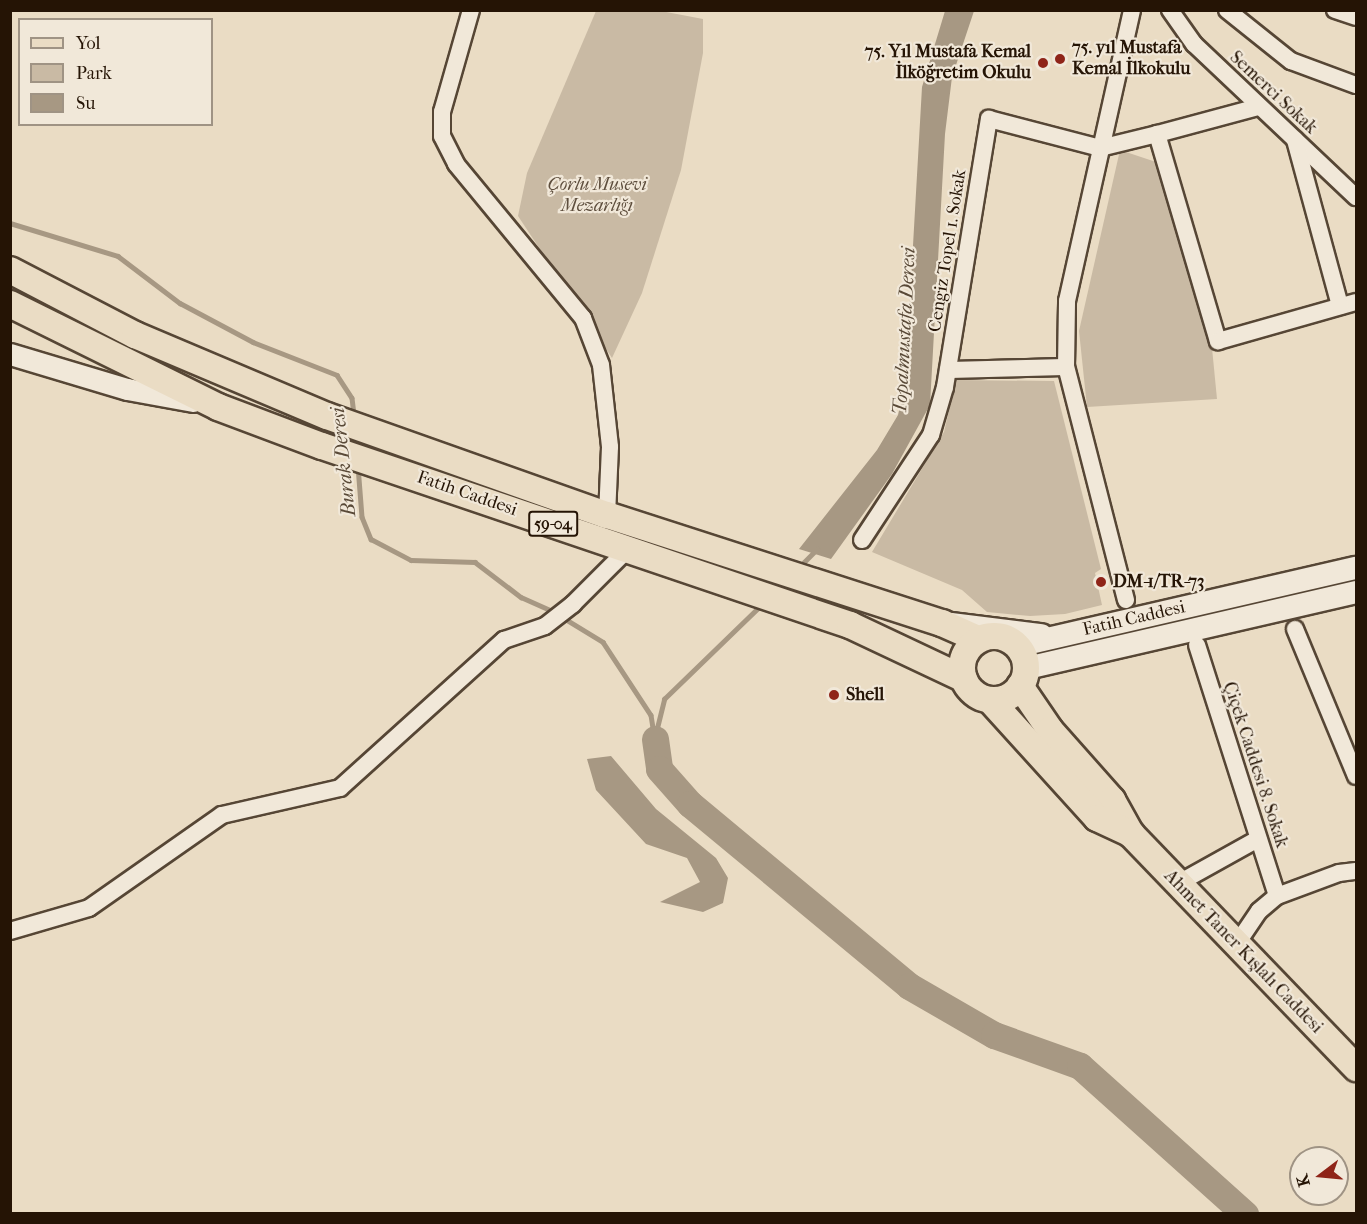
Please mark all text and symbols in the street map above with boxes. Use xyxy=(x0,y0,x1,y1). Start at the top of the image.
legend xyxy=(18,18,213,126)
text: Yol xyxy=(76,33,101,54)
place label: 75. yıl Mustafa Kemal İlkokulu xyxy=(1072,38,1190,80)
place label: 75. Yıl Mustafa Kemal İlköğretim Okulu xyxy=(865,42,1031,84)
street label: Semerci Sokak xyxy=(1225,47,1321,139)
marker: 75. yıl Mustafa Kemal İlkokulu xyxy=(1053,52,1067,66)
marker: 75. Yıl Mustafa Kemal İlköğretim Okulu xyxy=(1036,56,1050,70)
text: Park xyxy=(76,63,112,84)
text: Su xyxy=(76,93,95,114)
street label: Cengiz Topel 1. Sokak xyxy=(924,168,972,334)
park label: Çorlu Musevi Mezarlığı xyxy=(547,175,647,218)
water label: Topalmustafa Deresi xyxy=(888,247,920,415)
water label: Burak Deresi xyxy=(325,406,361,518)
street label: Fatih Caddesi xyxy=(414,467,520,521)
road number: 59-04 xyxy=(528,511,578,537)
place label: DM-1/TR-73 xyxy=(1113,571,1204,593)
marker: DM-1/TR-73 xyxy=(1094,575,1108,589)
street label: Fatih Caddesi xyxy=(1081,597,1187,641)
street label: Çiçek Caddesi 8. Sokak xyxy=(1218,679,1292,851)
place label: Shell xyxy=(846,684,884,706)
marker: Shell xyxy=(827,688,841,702)
street label: Ahmet Taner Kışlalı Caddesi xyxy=(1159,866,1327,1038)
north arrow xyxy=(1289,1146,1349,1206)
text: K xyxy=(1292,1172,1314,1189)

